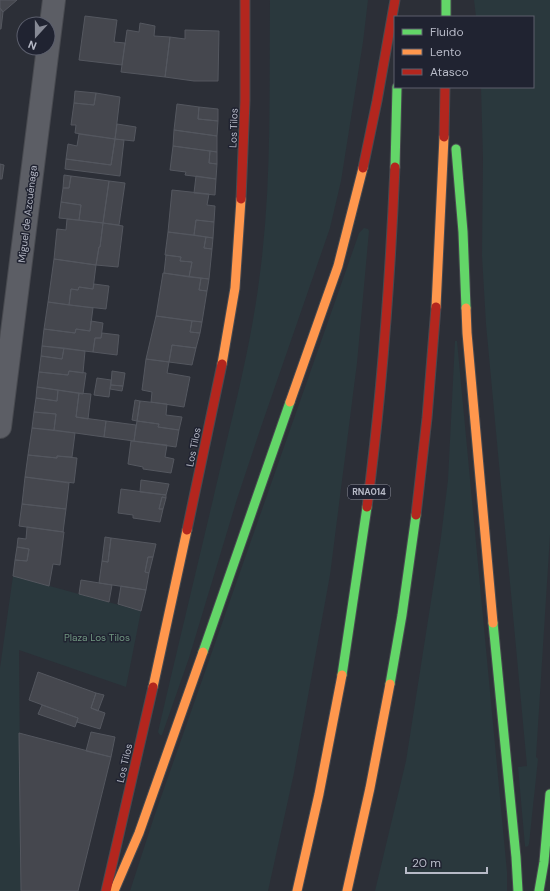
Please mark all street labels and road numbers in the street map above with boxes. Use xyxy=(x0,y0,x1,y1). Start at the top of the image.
street label: Los Tilos xyxy=(226,108,241,148)
street label: Miguel de Azcuénaga xyxy=(15,165,40,263)
street label: Los Tilos xyxy=(183,426,204,468)
road number: RNA014 xyxy=(348,485,390,499)
street label: Los Tilos xyxy=(114,742,135,784)

